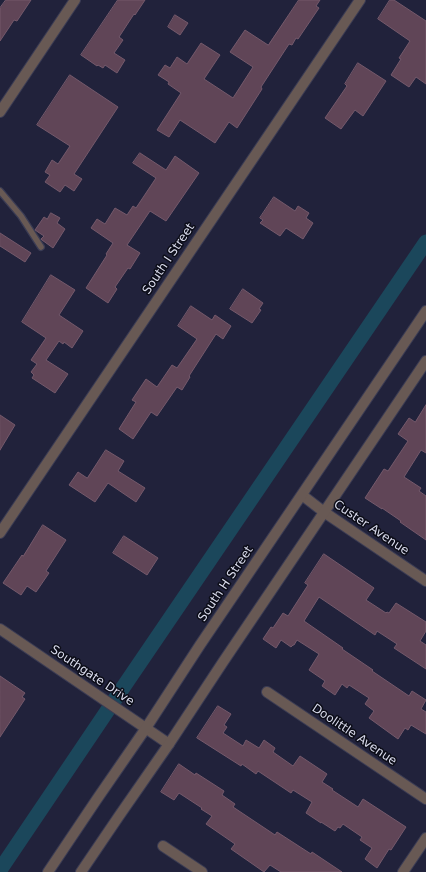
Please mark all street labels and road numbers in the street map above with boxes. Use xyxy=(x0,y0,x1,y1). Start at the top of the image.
street label: South I Street xyxy=(140,221,198,297)
street label: Custer Avenue xyxy=(331,498,411,558)
street label: South H Street xyxy=(195,544,257,624)
street label: Southgate Drive xyxy=(47,643,137,709)
street label: Doolittle Avenue xyxy=(309,701,399,769)

